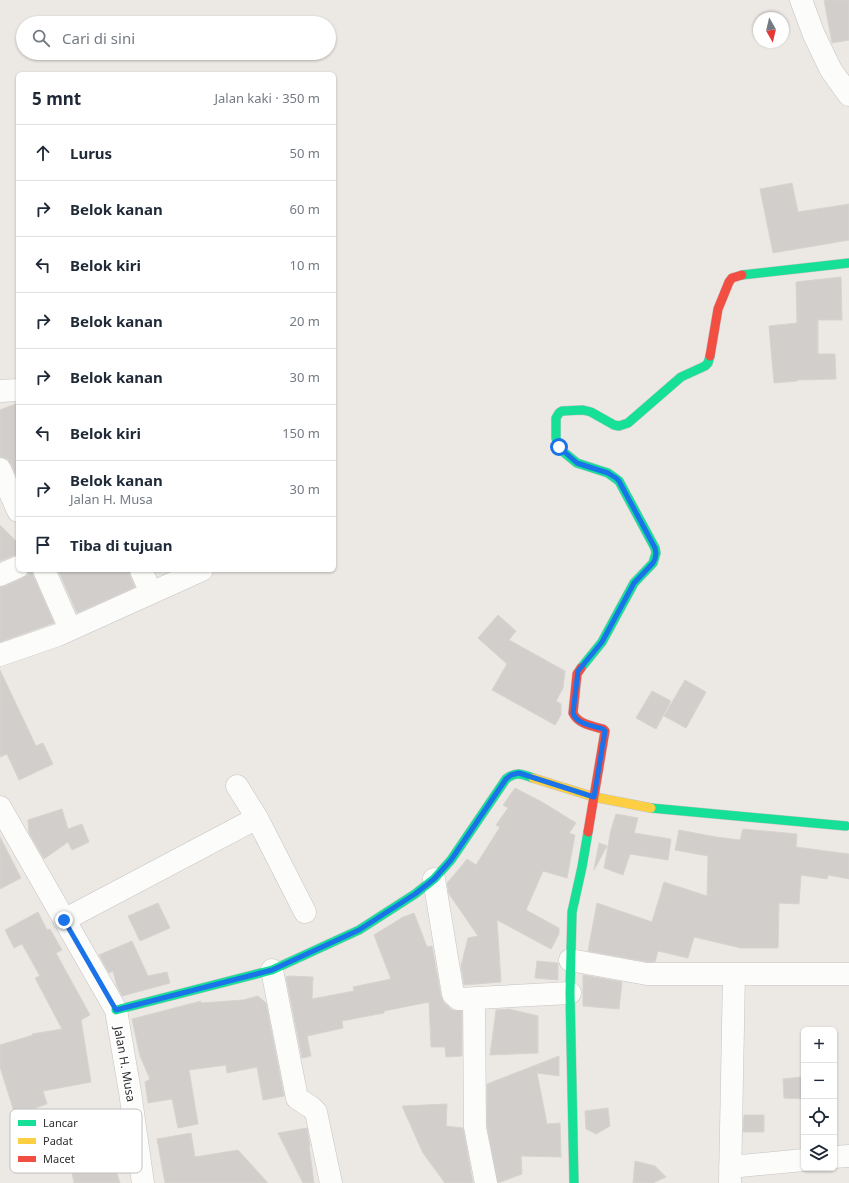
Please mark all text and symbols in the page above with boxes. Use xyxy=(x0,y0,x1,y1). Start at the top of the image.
north arrow xyxy=(753,12,789,48)
search box xyxy=(16,16,336,60)
icon: search xyxy=(30,27,52,49)
text: Cari di sini xyxy=(62,28,135,48)
text: 5 mnt xyxy=(32,87,81,110)
text: Jalan kaki · 350 m xyxy=(214,89,320,107)
icon: ahead xyxy=(32,142,54,164)
text: Lurus xyxy=(70,143,112,163)
text: 50 m xyxy=(290,144,320,162)
icon: right xyxy=(32,198,54,220)
text: Belok kanan xyxy=(70,199,163,219)
text: 60 m xyxy=(290,200,320,218)
icon: left xyxy=(32,254,54,276)
text: Belok kiri xyxy=(70,255,141,275)
text: 10 m xyxy=(290,256,320,274)
icon: right xyxy=(32,310,54,332)
text: Belok kanan xyxy=(70,311,163,331)
text: 20 m xyxy=(290,312,320,330)
icon: right xyxy=(32,366,54,388)
text: Belok kanan xyxy=(70,367,163,387)
text: 30 m xyxy=(290,368,320,386)
icon: left xyxy=(32,422,54,444)
text: Belok kiri xyxy=(70,423,141,443)
text: 150 m xyxy=(282,424,320,442)
route start xyxy=(550,438,568,456)
text: Belok kanan xyxy=(70,470,163,490)
icon: right xyxy=(32,478,54,500)
text: 30 m xyxy=(290,480,320,498)
text: Jalan H. Musa xyxy=(70,490,153,508)
icon: arrive xyxy=(32,534,54,556)
text: Tiba di tujuan xyxy=(70,535,173,555)
route end xyxy=(55,911,73,929)
street label: Jalan H. Musa xyxy=(110,1024,140,1103)
map controls xyxy=(801,1027,837,1171)
button: + xyxy=(801,1027,837,1063)
button: − xyxy=(801,1063,837,1099)
button: locate xyxy=(801,1099,837,1135)
legend xyxy=(10,1109,142,1173)
text: Lancar xyxy=(43,1115,78,1130)
text: Padat xyxy=(43,1133,73,1148)
button: layers xyxy=(801,1135,837,1171)
text: Macet xyxy=(43,1151,75,1166)

